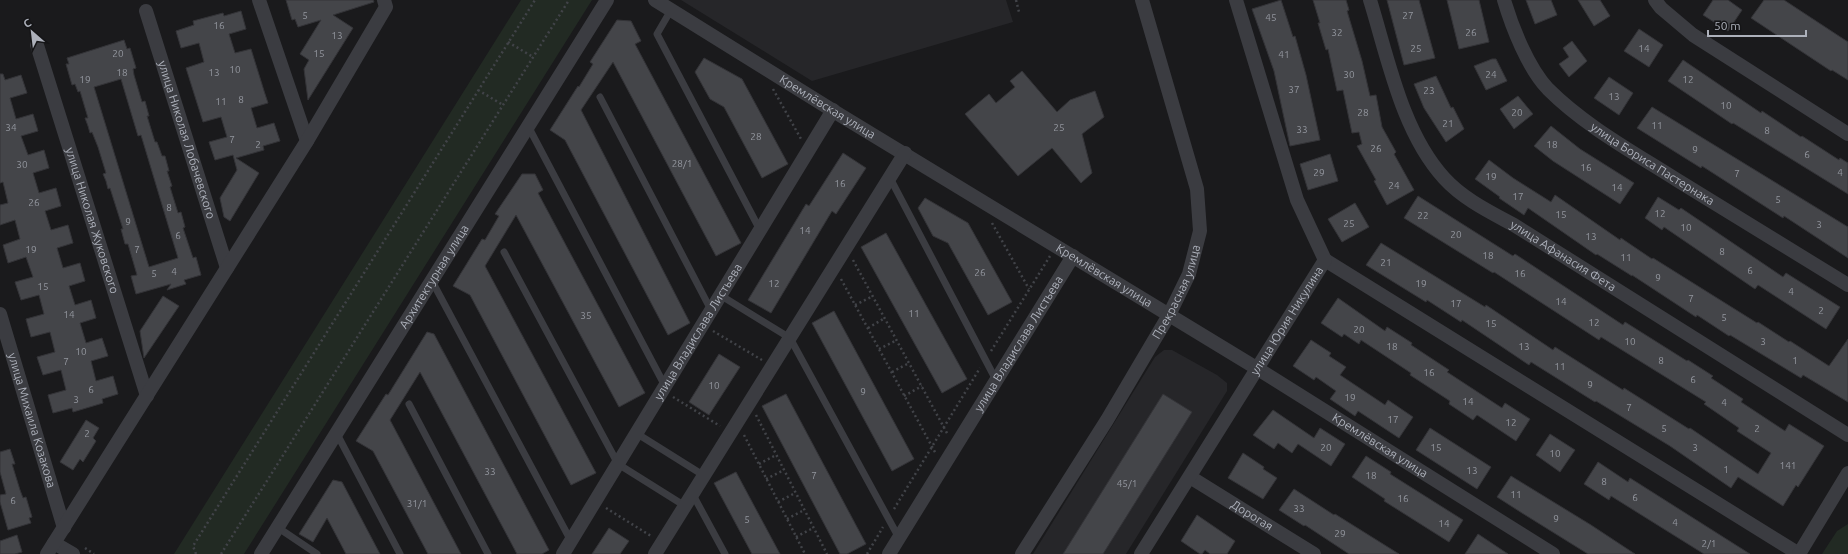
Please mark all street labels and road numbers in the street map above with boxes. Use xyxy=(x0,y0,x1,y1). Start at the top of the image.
street label: улица Николая Лобачевского xyxy=(156,59,218,220)
street label: Кремлёвская улица xyxy=(778,72,878,141)
street label: улица Бориса Пастернака xyxy=(1588,120,1717,207)
street label: улица Николая Жуковского xyxy=(64,146,121,295)
street label: улица Афанасия Фета xyxy=(1508,217,1618,293)
street label: Архитектурная улица xyxy=(397,222,471,331)
street label: Кремлёвская улица xyxy=(1054,241,1155,309)
street label: Прекрасная улица xyxy=(1149,243,1202,341)
street label: улица Владислава Листьева xyxy=(651,261,744,402)
street label: улица Юрия Никулина xyxy=(1248,264,1325,377)
street label: улица Владислава Листьева xyxy=(971,273,1065,414)
street label: улица Михаила Козакова xyxy=(6,351,59,489)
street label: Кремлёвская улица xyxy=(1330,410,1430,480)
street label: Дорогая xyxy=(1229,497,1276,533)

